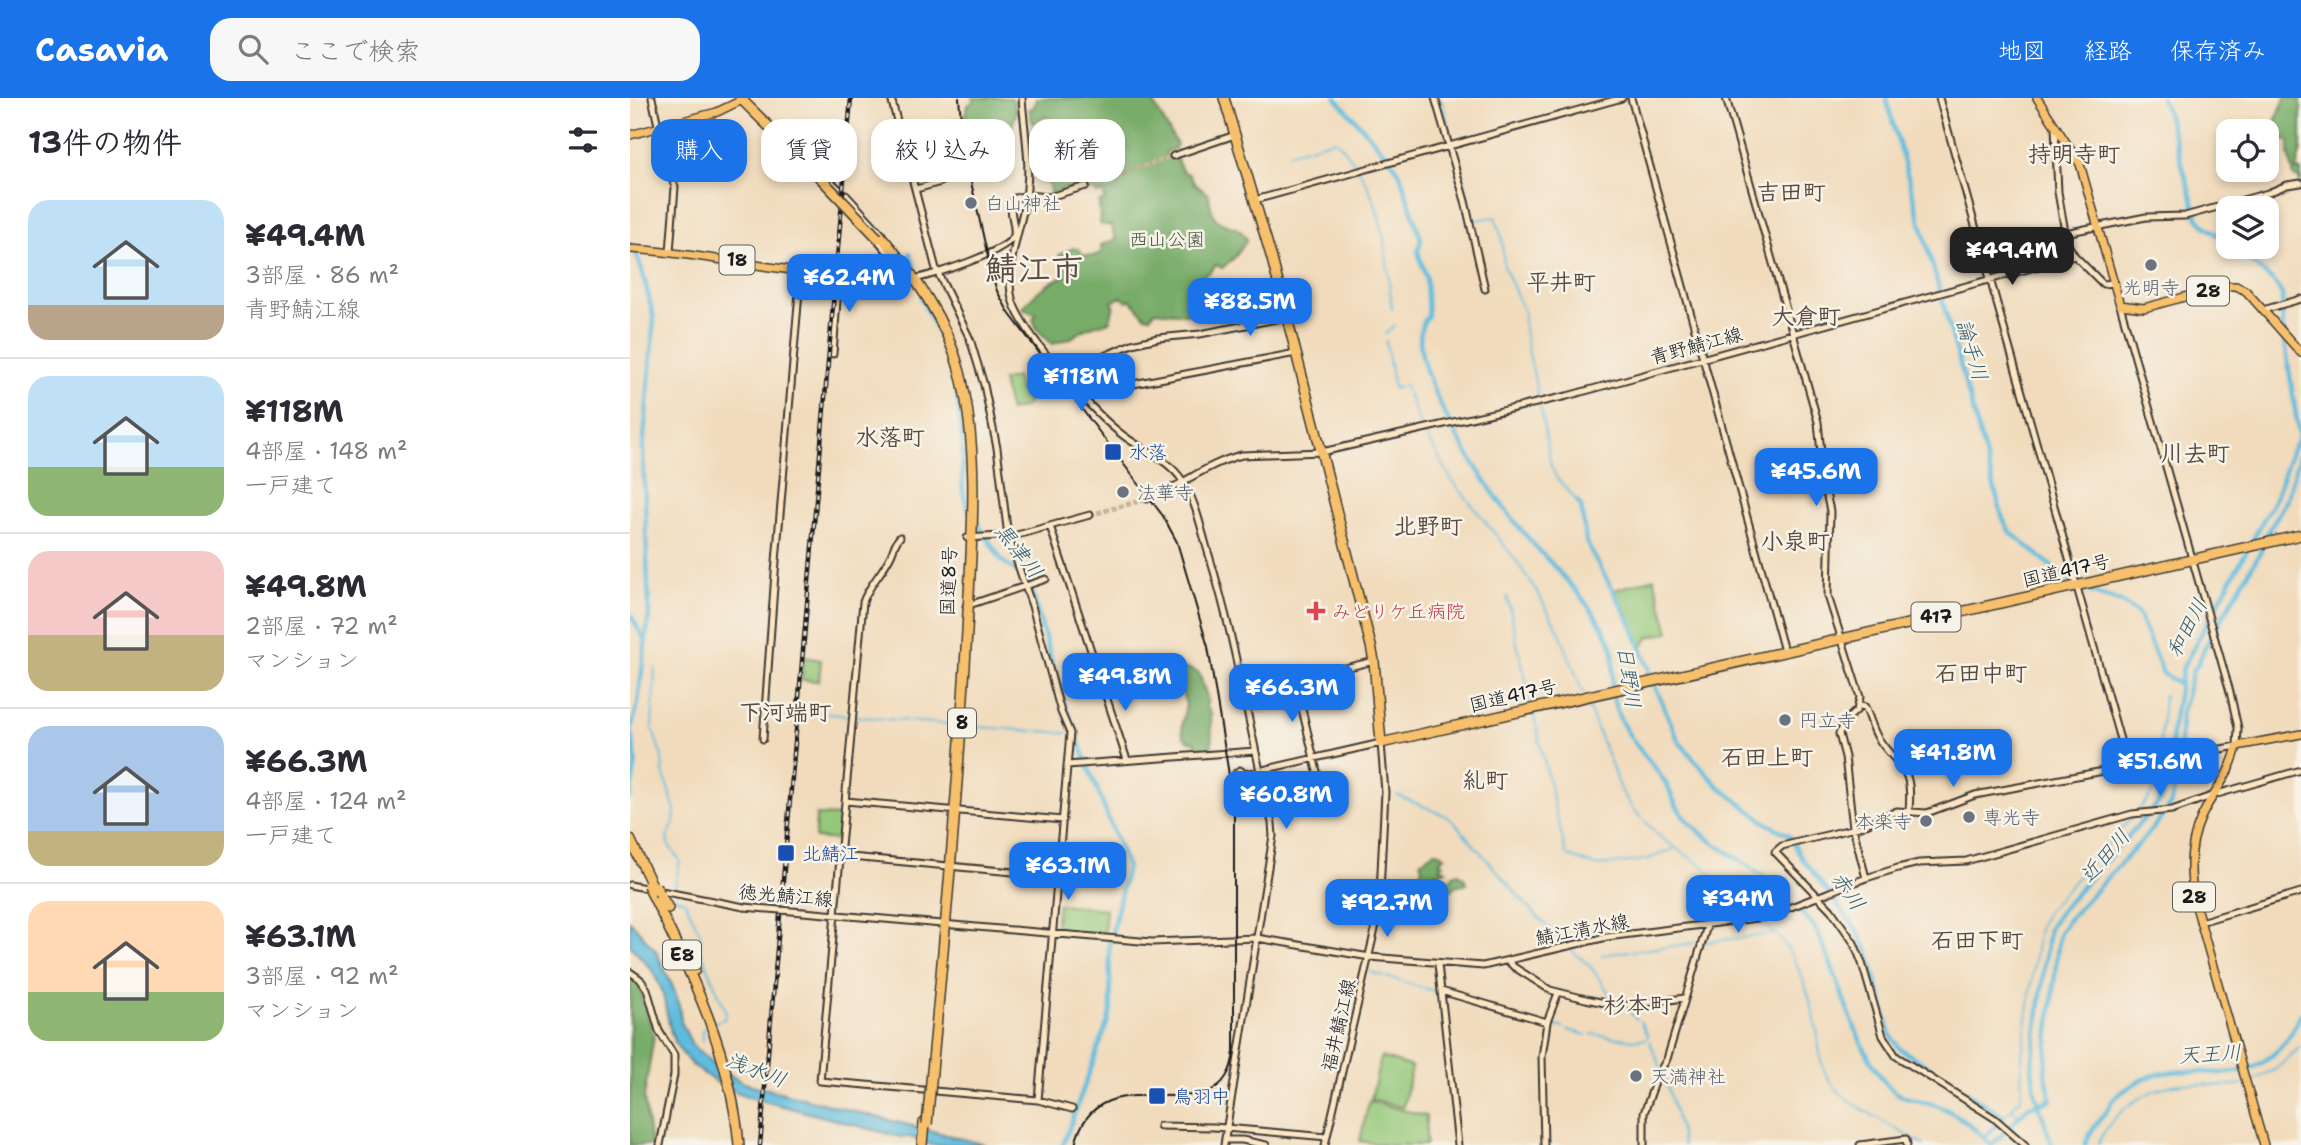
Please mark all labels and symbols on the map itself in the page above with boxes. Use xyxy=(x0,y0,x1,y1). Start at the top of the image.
district label: 持明寺町 xyxy=(2028,139,2120,169)
district label: 吉田町 xyxy=(1757,177,1826,207)
place label: 白山神社 xyxy=(985,191,1061,216)
marker: 白山神社 xyxy=(963,195,979,211)
park label: 西山公園 xyxy=(1129,227,1205,252)
pin: ¥49.4M xyxy=(1955,228,2069,287)
road number: 18 xyxy=(720,246,754,274)
district label: 鯖江市 xyxy=(985,246,1084,291)
pin: ¥62.4M xyxy=(792,254,906,314)
marker: 光明寺 xyxy=(2143,257,2159,273)
district label: 平井町 xyxy=(1527,267,1596,297)
place label: 光明寺 xyxy=(2122,275,2180,300)
road number: 28 xyxy=(2187,276,2229,306)
pin: ¥88.5M xyxy=(1193,278,1307,338)
district label: 大倉町 xyxy=(1772,301,1841,331)
water label: 論手川 xyxy=(1950,316,1994,384)
street label: 青野鯖江線 xyxy=(1647,321,1745,370)
pin: ¥118M xyxy=(1032,354,1130,413)
district label: 水落町 xyxy=(856,422,925,452)
district label: 川去町 xyxy=(2161,438,2230,468)
place label: 水落 xyxy=(1129,440,1167,465)
marker: 水落 xyxy=(1103,442,1123,462)
pin: ¥45.6M xyxy=(1759,448,1873,508)
place label: 法華寺 xyxy=(1137,480,1194,505)
marker: 法華寺 xyxy=(1115,484,1131,500)
district label: 北野町 xyxy=(1394,511,1463,541)
water label: 黒津川 xyxy=(989,518,1049,584)
district label: 小泉町 xyxy=(1761,526,1830,556)
street label: 国道8号 xyxy=(935,545,962,617)
street label: 国道417号 xyxy=(2020,548,2113,593)
water label: 和田川 xyxy=(2160,594,2214,662)
place label: みどりケ丘病院 xyxy=(1332,599,1465,624)
marker: みどりケ丘病院 xyxy=(1306,601,1326,621)
road number: 417 xyxy=(1912,602,1960,632)
water label: 日野川 xyxy=(1611,644,1647,710)
pin: ¥49.8M xyxy=(1068,654,1182,713)
district label: 石田中町 xyxy=(1935,658,2027,688)
pin: ¥66.3M xyxy=(1235,664,1349,724)
street label: 国道417号 xyxy=(1467,673,1560,718)
district label: 下河端町 xyxy=(739,697,831,727)
road number: 8 xyxy=(948,708,976,738)
place label: 円立寺 xyxy=(1799,708,1856,733)
marker: 円立寺 xyxy=(1777,712,1793,728)
pin: ¥41.8M xyxy=(1896,730,2010,789)
pin: ¥51.6M xyxy=(2103,738,2217,798)
district label: 石田上町 xyxy=(1721,742,1813,772)
district label: 糺町 xyxy=(1462,765,1508,795)
pin: ¥60.8M xyxy=(1229,772,1343,831)
place label: 専光寺 xyxy=(1983,805,2040,830)
place label: 本楽寺 xyxy=(1855,809,1912,834)
marker: 専光寺 xyxy=(1961,809,1977,825)
marker: 本楽寺 xyxy=(1918,813,1934,829)
water label: 近田川 xyxy=(2074,823,2136,889)
place label: 北鯖江 xyxy=(802,841,859,866)
pin: ¥63.1M xyxy=(1011,842,1125,902)
marker: 北鯖江 xyxy=(776,843,796,863)
water label: 赤川 xyxy=(1824,866,1872,916)
pin: ¥34M xyxy=(1697,876,1779,935)
street label: 徳光鯖江線 xyxy=(738,879,834,912)
pin: ¥92.7M xyxy=(1330,880,1444,939)
road number: 28 xyxy=(2173,882,2215,912)
street label: 鯖江清水線 xyxy=(1533,908,1631,951)
district label: 石田下町 xyxy=(1931,925,2023,955)
road number: E8 xyxy=(663,940,701,970)
street label: 福井鯖江線 xyxy=(1316,976,1361,1074)
district label: 杉本町 xyxy=(1604,990,1673,1020)
water label: 天王川 xyxy=(2178,1038,2242,1070)
water label: 浅水川 xyxy=(722,1046,790,1094)
place label: 天満神社 xyxy=(1650,1064,1726,1089)
marker: 天満神社 xyxy=(1628,1068,1644,1084)
place label: 鳥羽中 xyxy=(1173,1084,1230,1109)
marker: 鳥羽中 xyxy=(1147,1086,1167,1106)

